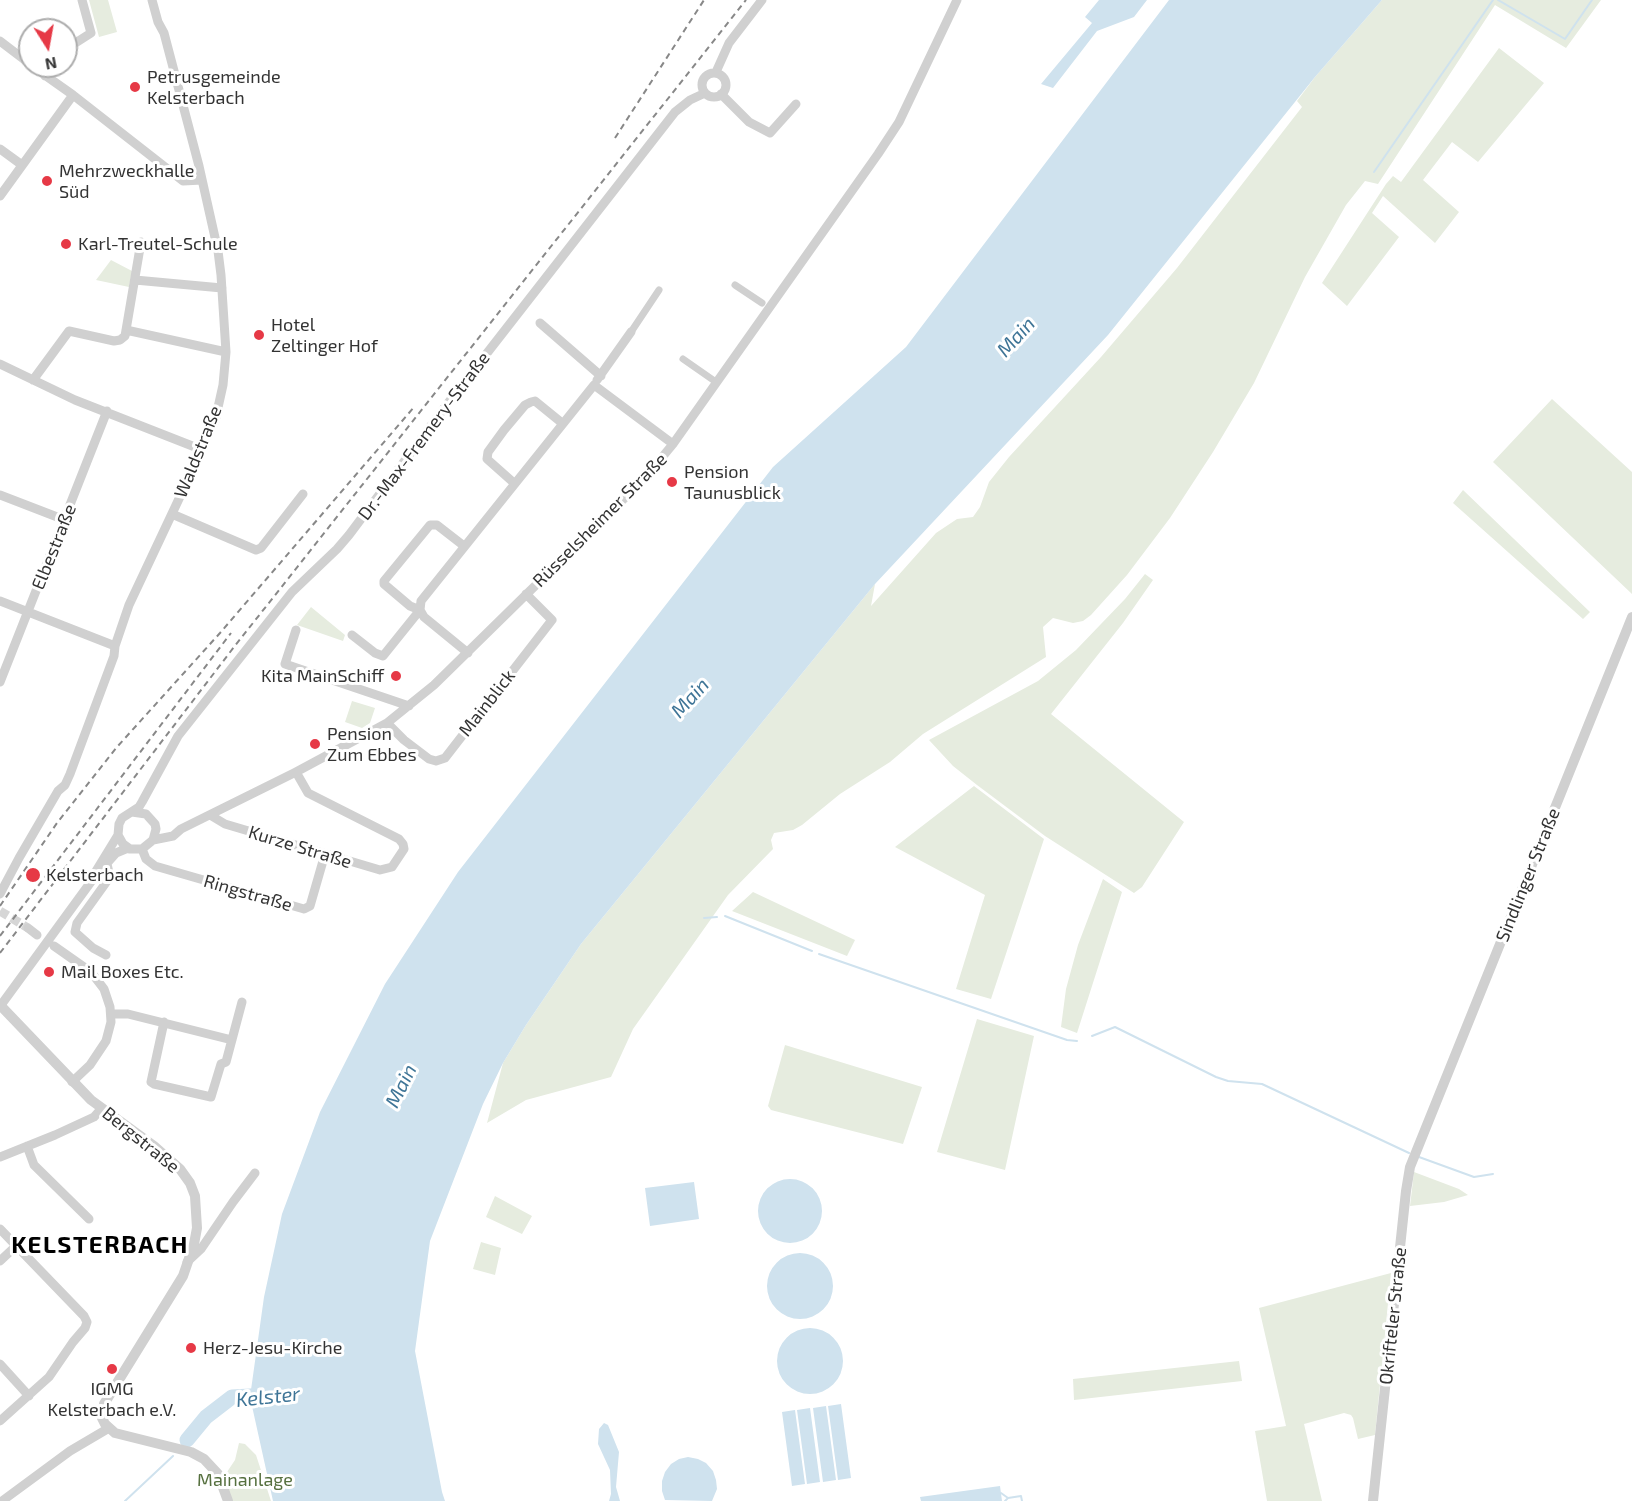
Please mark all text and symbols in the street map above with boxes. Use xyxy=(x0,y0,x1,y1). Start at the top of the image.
north arrow xyxy=(18,18,78,78)
text: N xyxy=(44,54,59,75)
place label: Petrusgemeinde Kelsterbach xyxy=(147,66,281,109)
marker: Petrusgemeinde Kelsterbach xyxy=(128,80,142,94)
place label: Mehrzweckhalle Süd xyxy=(59,160,194,202)
marker: Mehrzweckhalle Süd xyxy=(40,174,54,188)
place label: Karl-Treutel-Schule xyxy=(78,233,238,255)
marker: Karl-Treutel-Schule xyxy=(59,237,73,251)
water label: Main xyxy=(992,312,1040,362)
place label: Hotel Zeltinger Hof xyxy=(271,314,378,356)
marker: Hotel Zeltinger Hof xyxy=(252,328,266,342)
street label: Dr.-Max-Fremery-Straße xyxy=(354,348,494,524)
street label: Waldstraße xyxy=(170,403,226,501)
street label: Rüsselsheimer Straße xyxy=(528,448,672,592)
place label: Pension Taunusblick xyxy=(684,461,781,504)
marker: Pension Taunusblick xyxy=(665,475,679,489)
street label: Elbestraße xyxy=(27,501,81,593)
place label: Kita MainSchiff xyxy=(261,665,384,687)
street label: Mainblick xyxy=(454,665,520,741)
marker: Kita MainSchiff xyxy=(389,669,403,683)
water label: Main xyxy=(666,673,714,723)
place label: Pension Zum Ebbes xyxy=(327,723,417,766)
marker: Pension Zum Ebbes xyxy=(308,737,322,751)
street label: Sindlinger Straße xyxy=(1491,805,1565,945)
street label: Kurze Straße xyxy=(246,821,354,873)
place label: Kelsterbach xyxy=(46,864,144,886)
marker: Kelsterbach xyxy=(24,866,42,884)
street label: Ringstraße xyxy=(201,870,295,916)
place label: Mail Boxes Etc. xyxy=(61,961,184,983)
marker: Mail Boxes Etc. xyxy=(42,965,56,979)
water label: Main xyxy=(380,1060,422,1112)
street label: Bergstraße xyxy=(98,1102,184,1178)
district label: KELSTERBACH xyxy=(11,1231,189,1259)
street label: Okrifteler Straße xyxy=(1375,1246,1411,1386)
place label: Herz-Jesu-Kirche xyxy=(203,1337,342,1359)
marker: Herz-Jesu-Kirche xyxy=(184,1341,198,1355)
marker: IGMG Kelsterbach e.V. xyxy=(105,1362,119,1376)
place label: IGMG Kelsterbach e.V. xyxy=(48,1378,176,1420)
water label: Kelster xyxy=(235,1382,301,1412)
park label: Mainanlage xyxy=(197,1469,293,1491)

